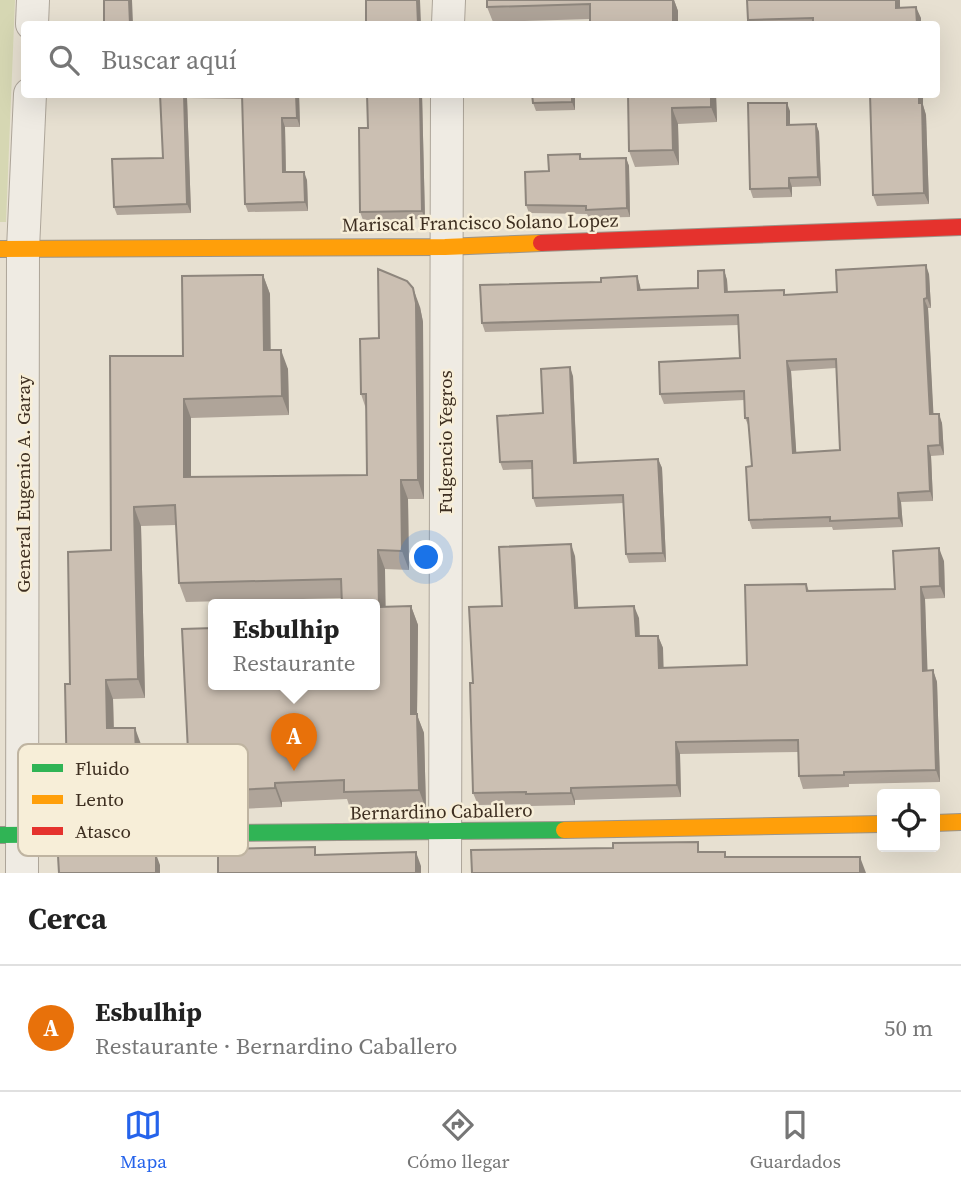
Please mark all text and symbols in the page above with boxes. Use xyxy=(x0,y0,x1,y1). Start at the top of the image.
search box xyxy=(21,21,940,98)
icon: search xyxy=(45,41,83,79)
text: Buscar aquí xyxy=(101,42,237,78)
street label: Mariscal Francisco Solano Lopez xyxy=(342,207,619,237)
street label: Fulgencio Yegros xyxy=(432,370,458,514)
street label: General Eugenio A. Garay xyxy=(10,375,36,593)
your location xyxy=(409,540,443,574)
popup xyxy=(208,599,380,690)
text: Esbulhip xyxy=(232,611,339,647)
text: Restaurante xyxy=(232,647,356,679)
pin: A xyxy=(271,713,317,771)
legend xyxy=(18,744,248,856)
text: Fluido xyxy=(75,755,129,781)
text: Lento xyxy=(75,786,124,812)
map controls xyxy=(877,789,940,852)
button: locate xyxy=(877,789,940,852)
street label: Bernardino Caballero xyxy=(349,796,533,826)
text: Atasco xyxy=(75,818,131,844)
text: Cerca xyxy=(28,898,107,939)
text: Esbulhip xyxy=(95,994,202,1030)
text: A xyxy=(43,1012,59,1044)
text: 50 m xyxy=(884,1012,933,1044)
text: Restaurante · Bernardino Caballero xyxy=(95,1030,457,1062)
tab: Mapa xyxy=(120,1106,167,1174)
tab: Cómo llegar xyxy=(407,1106,510,1174)
tab: Guardados xyxy=(750,1106,841,1174)

